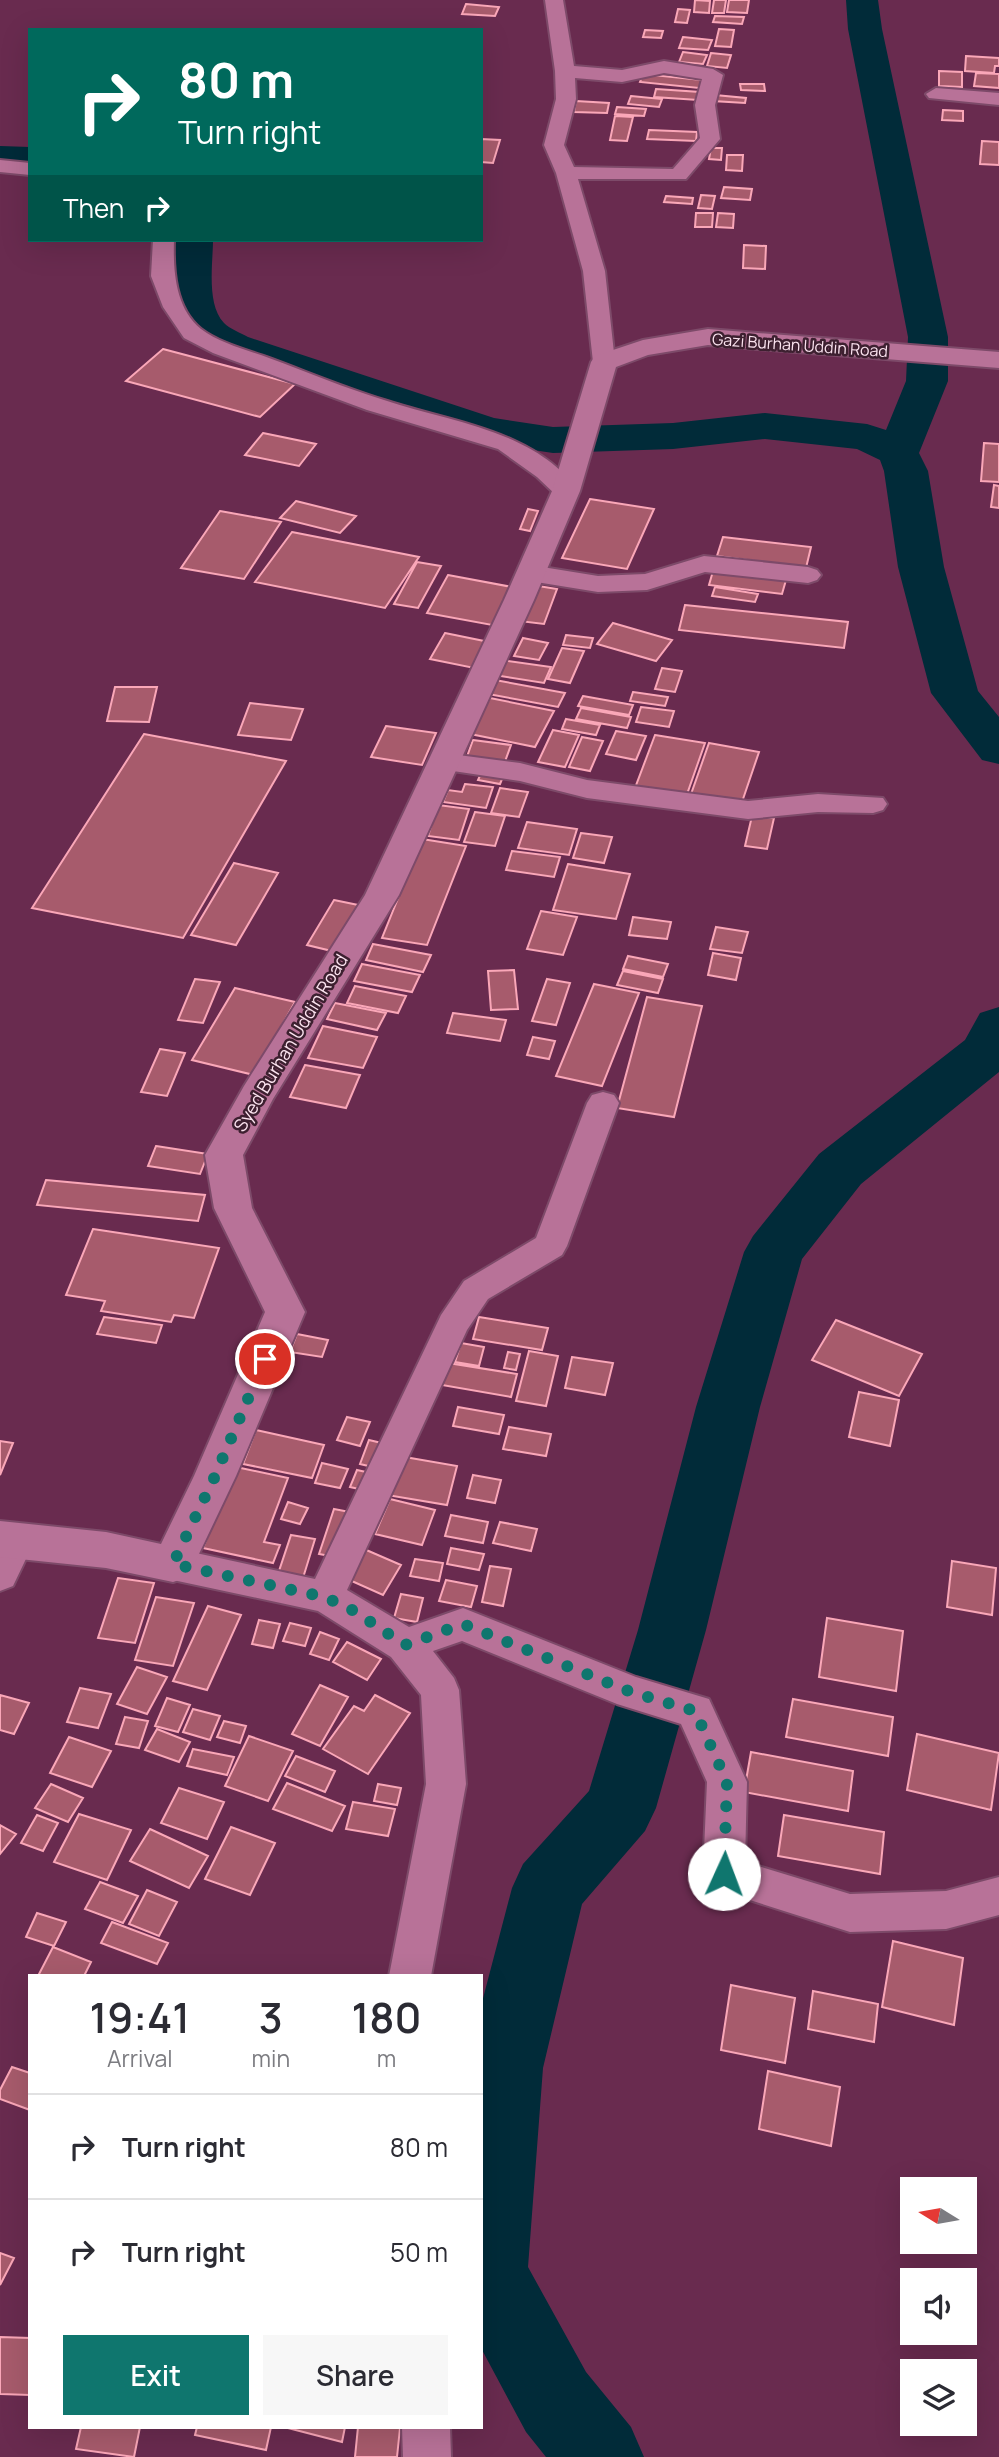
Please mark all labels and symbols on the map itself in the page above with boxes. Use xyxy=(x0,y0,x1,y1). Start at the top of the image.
street label: Gazi Burhan Uddin Road xyxy=(711,328,889,362)
street label: Syed Burhan Uddin Road xyxy=(228,949,353,1136)
pin xyxy=(235,1329,295,1389)
position arrow xyxy=(687,1837,761,1911)
north arrow xyxy=(900,2177,976,2254)

